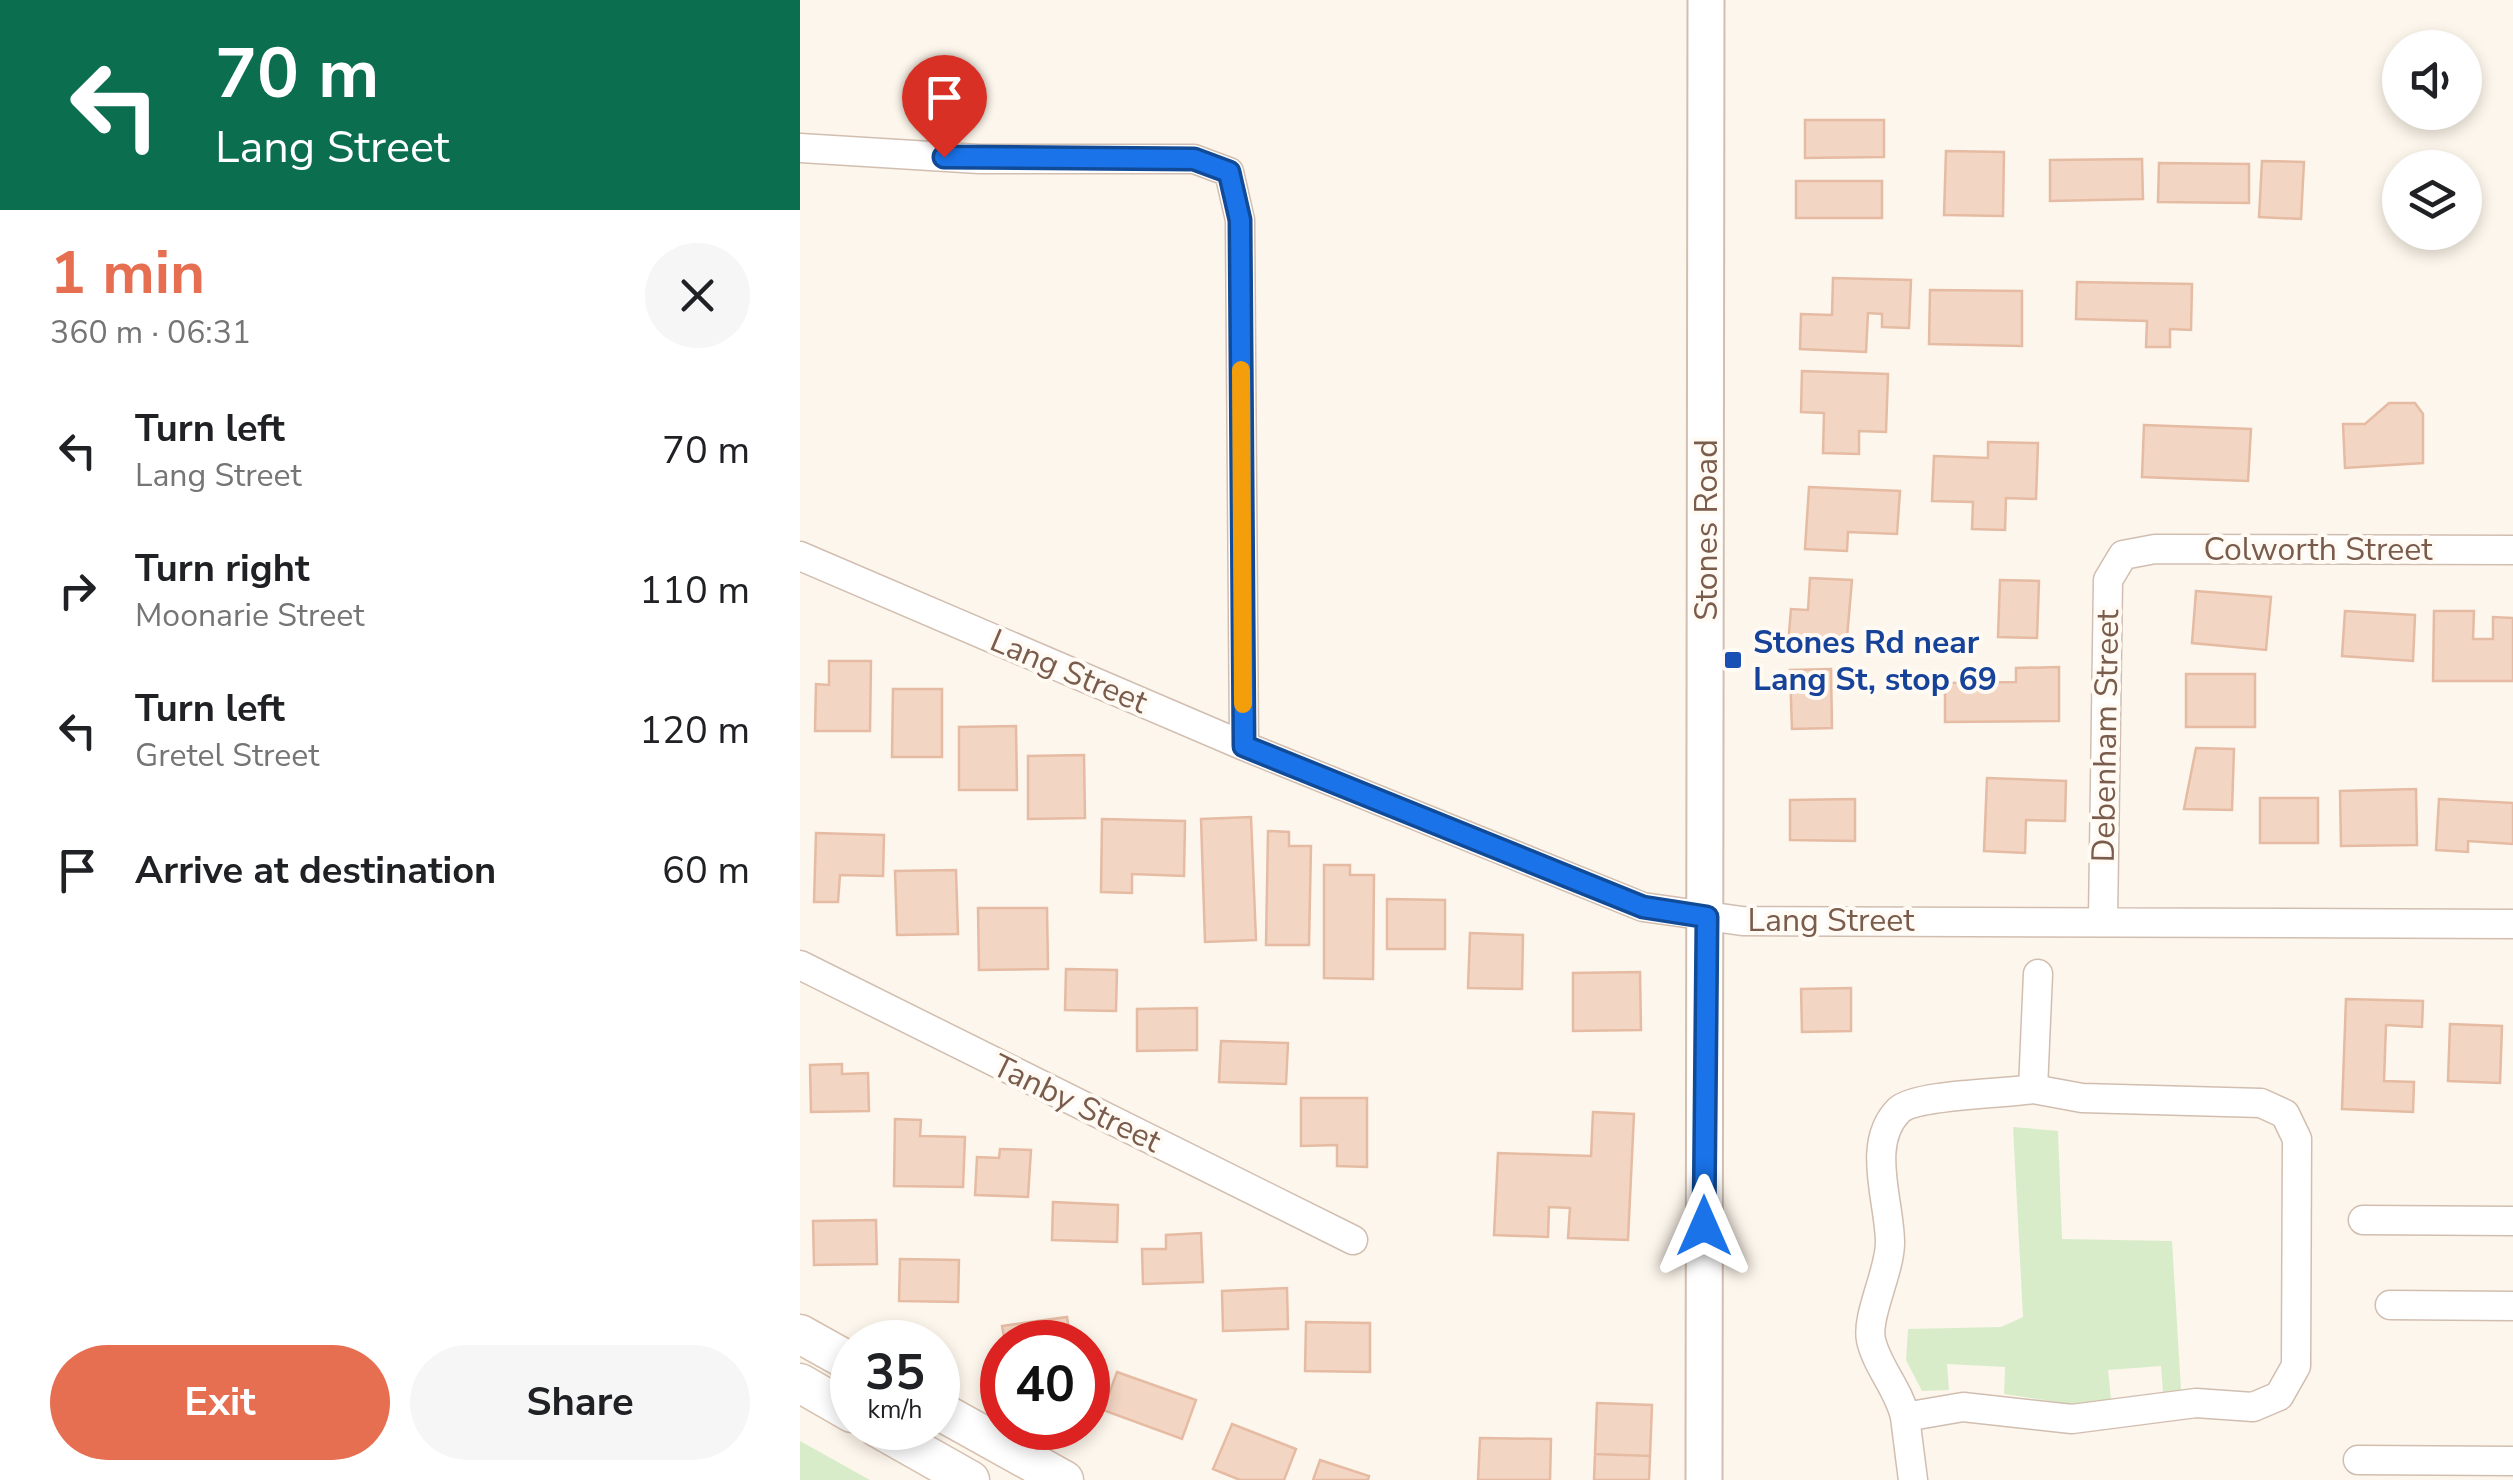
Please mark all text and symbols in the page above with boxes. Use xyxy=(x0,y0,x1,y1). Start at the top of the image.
text: 70 m xyxy=(215,26,379,122)
map controls xyxy=(2382,30,2482,250)
button: sound xyxy=(2382,30,2482,130)
icon: left xyxy=(50,40,180,170)
pin xyxy=(902,55,987,158)
icon: arrive xyxy=(917,70,972,125)
text: Lang Street xyxy=(215,117,450,178)
button: layers xyxy=(2382,150,2482,250)
text: 1 min xyxy=(50,232,205,314)
button: close xyxy=(645,243,750,348)
text: 360 m · 06:31 xyxy=(50,311,251,354)
text: Turn left xyxy=(135,403,285,454)
icon: left xyxy=(50,423,105,478)
text: 70 m xyxy=(662,425,750,476)
street label: Stones Road xyxy=(1685,439,1728,621)
text: Lang Street xyxy=(135,454,302,497)
street label: Colworth Street xyxy=(2204,528,2433,571)
text: Turn right xyxy=(135,543,310,594)
icon: right xyxy=(50,563,105,618)
text: 110 m xyxy=(639,565,750,616)
text: Moonarie Street xyxy=(135,594,365,637)
street label: Debenham Street xyxy=(2082,609,2129,863)
street label: Lang Street xyxy=(984,619,1155,724)
place label: Stones Rd near Lang St, stop 69 xyxy=(1753,621,1997,701)
marker: Stones Rd near Lang St, stop 69 xyxy=(1722,649,1744,671)
text: Turn left xyxy=(135,683,285,734)
icon: left xyxy=(50,703,105,758)
text: 120 m xyxy=(639,705,750,756)
text: Gretel Street xyxy=(135,734,320,777)
icon: arrive xyxy=(50,843,105,898)
text: Arrive at destination xyxy=(135,845,496,896)
text: 60 m xyxy=(662,845,750,896)
street label: Lang Street xyxy=(1748,899,1915,942)
street label: Tanby Street xyxy=(985,1044,1169,1163)
position arrow xyxy=(1652,1174,1756,1278)
speed limit sign: 40 xyxy=(980,1320,1110,1450)
text: 35 xyxy=(865,1338,925,1407)
button: Exit xyxy=(50,1345,390,1460)
button: Share xyxy=(410,1345,750,1460)
text: km/h xyxy=(867,1393,923,1427)

